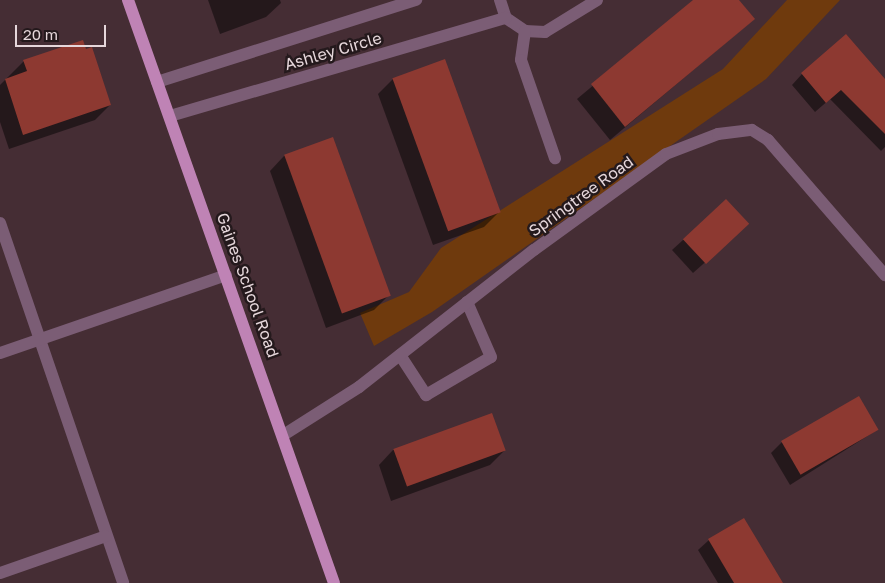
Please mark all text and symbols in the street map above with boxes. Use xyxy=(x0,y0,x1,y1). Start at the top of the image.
scale bar xyxy=(18,15,109,47)
text: 20 m xyxy=(23,25,58,43)
street label: Ashley Circle xyxy=(282,28,384,74)
street label: Springtree Road xyxy=(525,152,637,240)
street label: Gaines School Road xyxy=(213,210,283,360)

